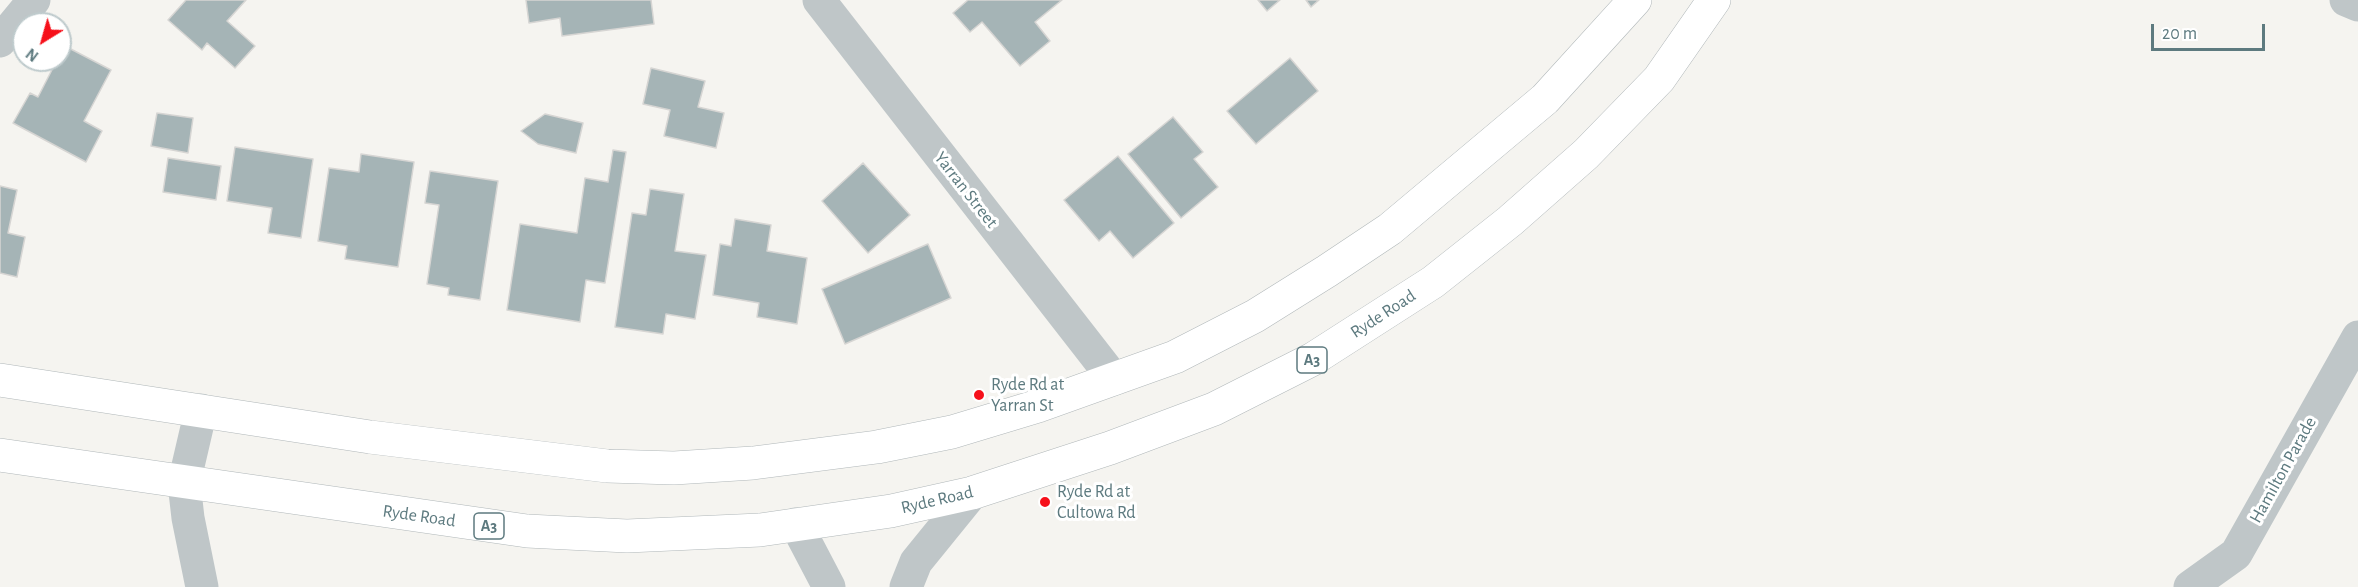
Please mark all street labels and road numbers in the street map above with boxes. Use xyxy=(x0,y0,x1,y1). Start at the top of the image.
street label: Yarran Street xyxy=(930,148,1002,232)
street label: Ryde Road xyxy=(1346,285,1420,343)
road number: A3 xyxy=(1297,347,1327,373)
street label: Hamilton Parade xyxy=(2245,413,2321,527)
street label: Ryde Road xyxy=(899,481,975,519)
street label: Ryde Road xyxy=(381,500,457,532)
road number: A3 xyxy=(474,513,504,539)

